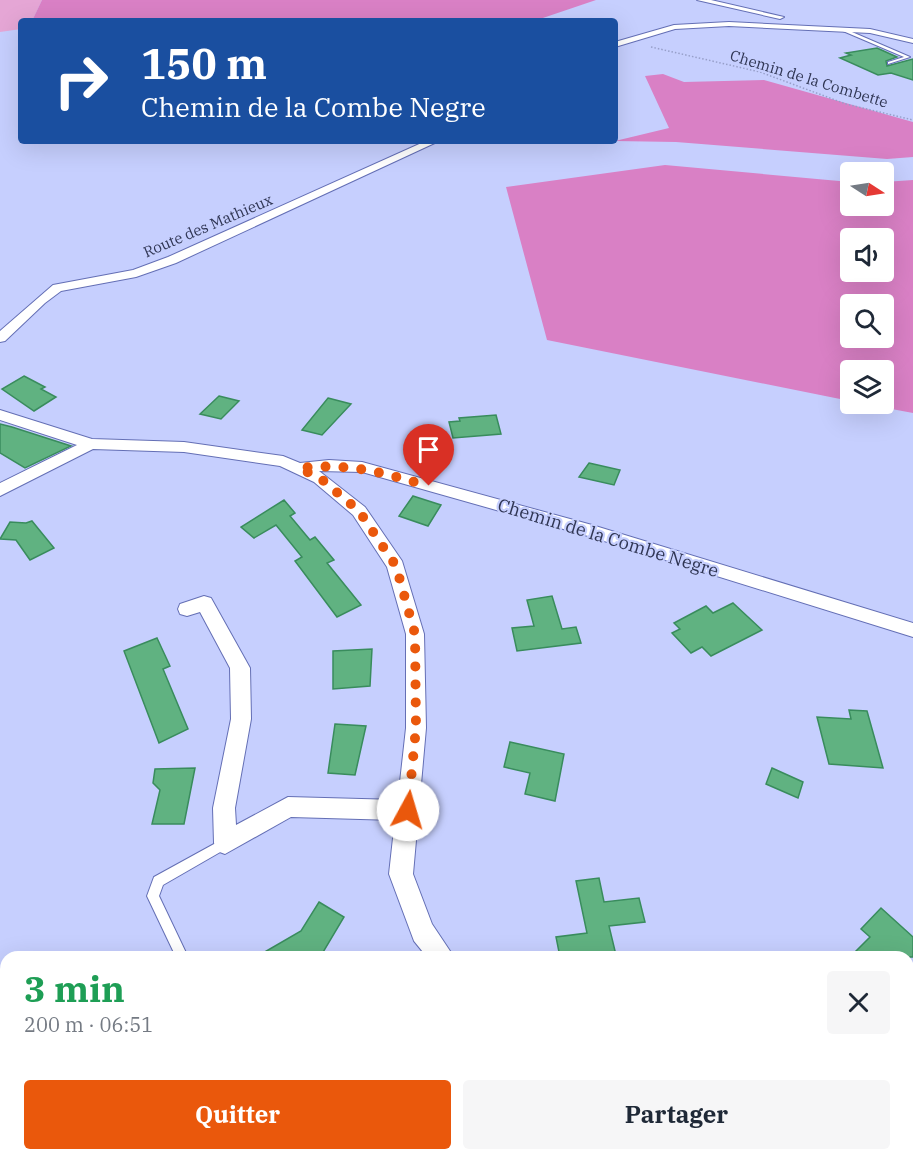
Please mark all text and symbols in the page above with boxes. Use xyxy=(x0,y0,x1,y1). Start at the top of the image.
text: 150 m xyxy=(141,36,267,91)
icon: right xyxy=(42,42,120,120)
street label: Chemin de la Combette xyxy=(728,45,890,112)
text: Chemin de la Combe Negre xyxy=(141,89,486,124)
north arrow xyxy=(840,162,894,216)
map controls xyxy=(840,162,894,414)
street label: Route des Mathieux xyxy=(140,190,275,261)
button: sound xyxy=(840,228,894,282)
button: search xyxy=(840,294,894,348)
button: layers xyxy=(840,360,894,414)
pin xyxy=(403,424,454,486)
icon: arrive xyxy=(412,433,445,466)
street label: Chemin de la Combe Negre xyxy=(495,493,721,582)
position arrow xyxy=(376,778,440,842)
text: 3 min xyxy=(24,965,125,1012)
button: close xyxy=(827,971,890,1034)
text: 200 m · 06:51 xyxy=(24,1011,153,1038)
button: Quitter xyxy=(24,1080,451,1149)
button: Partager xyxy=(463,1080,890,1149)

